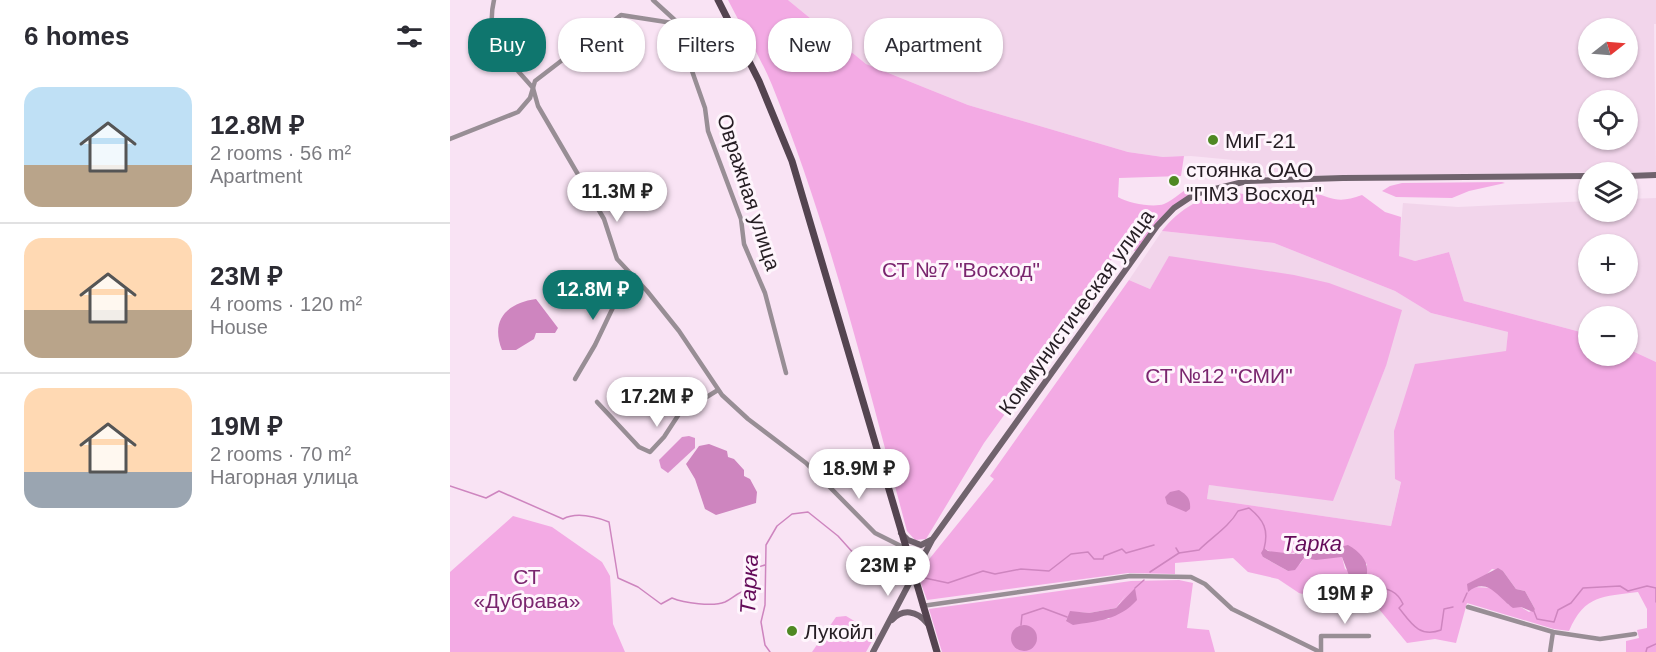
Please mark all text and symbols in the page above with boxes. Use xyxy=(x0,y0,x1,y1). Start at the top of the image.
chip: Buy xyxy=(468,18,546,72)
chip: Rent xyxy=(558,18,645,72)
chip: Filters xyxy=(657,18,756,72)
chip: New xyxy=(768,18,852,72)
chip: Apartment xyxy=(864,18,1003,72)
north arrow xyxy=(1578,18,1638,78)
map controls xyxy=(1578,18,1638,366)
icon: filters xyxy=(393,20,426,53)
text: 6 homes xyxy=(24,21,130,51)
button: locate xyxy=(1578,90,1638,150)
text: 12.8M ₽ xyxy=(210,110,305,140)
icon: home xyxy=(72,111,144,183)
street label: Овражная улица xyxy=(713,111,785,273)
place label: МиГ-21 xyxy=(1225,129,1296,152)
marker: МиГ-21 xyxy=(1206,133,1220,147)
text: 2 rooms · 56 m² xyxy=(210,142,351,164)
place label: стоянка ОАО "ПМЗ Восход" xyxy=(1186,158,1322,205)
button: layers xyxy=(1578,162,1638,222)
text: Apartment xyxy=(210,165,302,187)
pin: 11.3M ₽ xyxy=(562,172,672,223)
marker: стоянка ОАО "ПМЗ Восход" xyxy=(1167,174,1181,188)
text: 11.3M ₽ xyxy=(581,180,653,202)
street label: Коммунистическая улица xyxy=(994,205,1158,419)
button: + xyxy=(1578,234,1638,294)
park label: СТ №7 "Восход" xyxy=(882,258,1040,281)
text: 23M ₽ xyxy=(210,261,283,291)
icon: home xyxy=(72,262,144,334)
pin: 12.8M ₽ xyxy=(538,270,648,321)
text: 12.8M ₽ xyxy=(557,278,629,300)
text: 4 rooms · 120 m² xyxy=(210,293,362,315)
button: − xyxy=(1578,306,1638,366)
text: House xyxy=(210,316,268,338)
park label: СТ №12 "СМИ" xyxy=(1145,364,1293,387)
pin: 17.2M ₽ xyxy=(602,377,712,428)
text: 17.2M ₽ xyxy=(621,385,693,407)
text: 19M ₽ xyxy=(210,411,283,441)
icon: home xyxy=(72,412,144,484)
text: 2 rooms · 70 m² xyxy=(210,443,351,465)
pin: 18.9M ₽ xyxy=(804,449,914,500)
text: 18.9M ₽ xyxy=(823,457,895,479)
text: Нагорная улица xyxy=(210,466,358,488)
water label: Тарка xyxy=(1282,531,1342,556)
pin: 23M ₽ xyxy=(846,546,930,597)
water label: Тарка xyxy=(735,553,763,615)
text: 23M ₽ xyxy=(860,554,916,576)
park label: СТ «Дубрава» xyxy=(474,565,580,612)
pin: 19M ₽ xyxy=(1303,574,1387,625)
text: 19M ₽ xyxy=(1317,582,1373,604)
place label: Лукойл xyxy=(804,620,874,643)
marker: Лукойл xyxy=(785,624,799,638)

